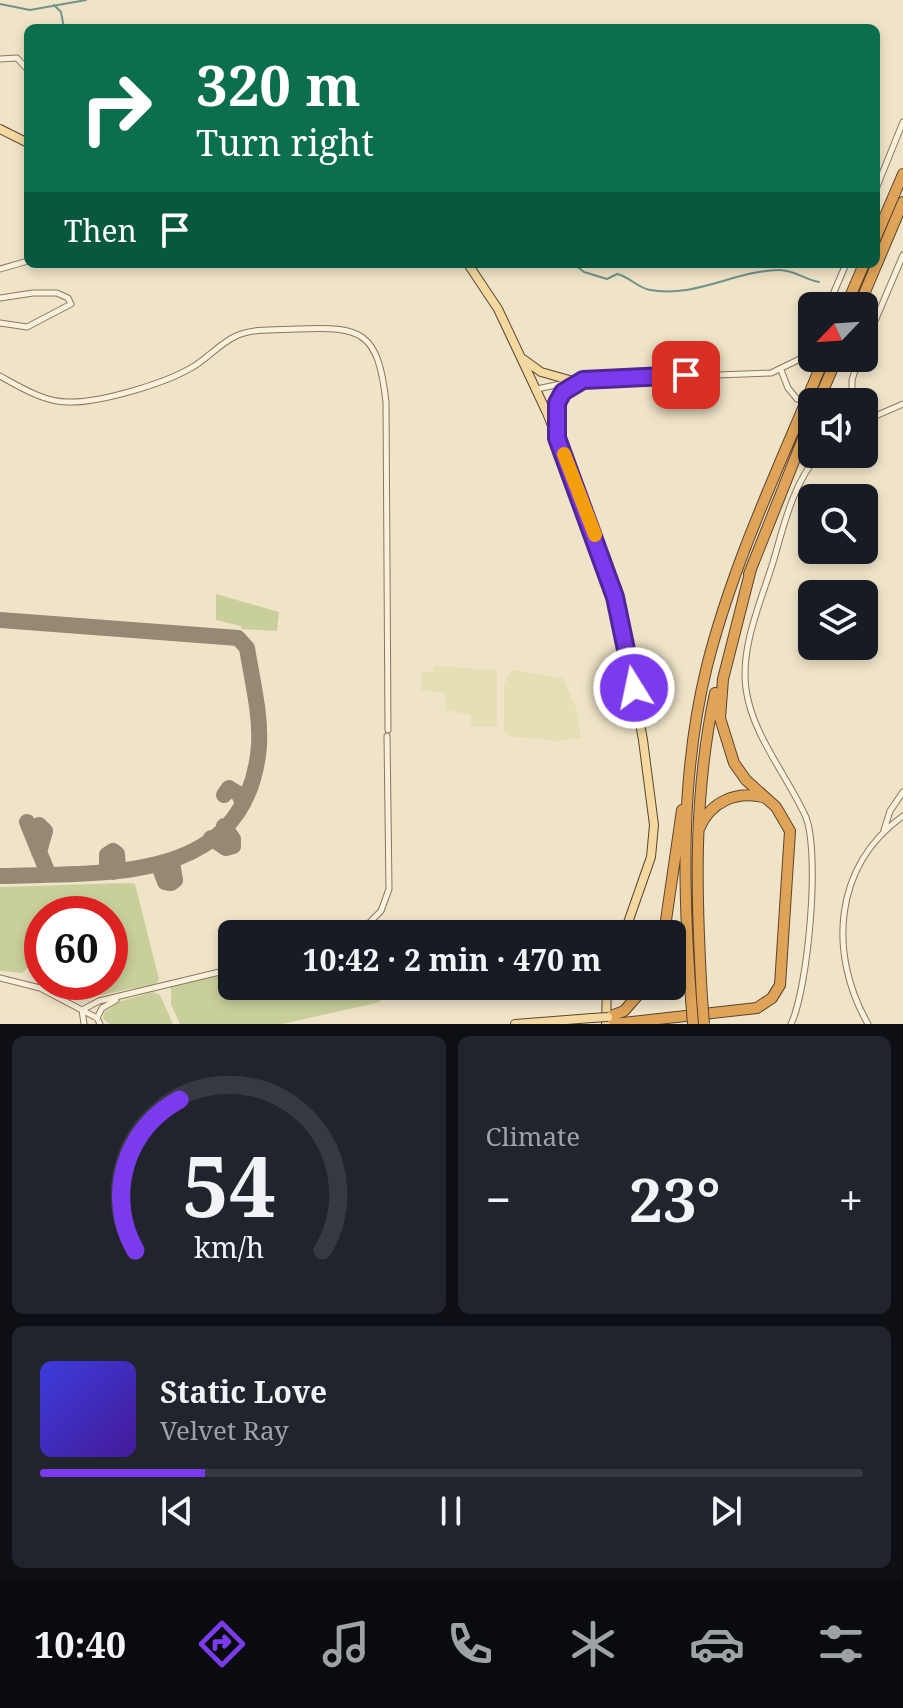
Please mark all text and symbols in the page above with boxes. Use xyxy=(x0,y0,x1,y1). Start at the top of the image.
text: 320 m xyxy=(196,46,361,122)
icon: right xyxy=(64,56,168,160)
text: Turn right xyxy=(196,118,374,167)
icon: arrive xyxy=(153,208,197,252)
text: Then xyxy=(64,210,137,251)
north arrow xyxy=(798,292,878,372)
map controls xyxy=(798,292,878,660)
pin xyxy=(652,341,720,409)
icon: arrive xyxy=(664,353,708,397)
button: sound xyxy=(798,388,878,468)
button: search xyxy=(798,484,878,564)
button: layers xyxy=(798,580,878,660)
position arrow xyxy=(592,646,676,730)
speed limit sign: 60 xyxy=(24,896,128,1000)
text: 10:42 · 2 min · 470 m xyxy=(303,939,601,980)
text: Climate xyxy=(486,1118,580,1154)
text: 54 xyxy=(182,1128,276,1241)
text: 23° xyxy=(629,1158,721,1240)
text: − xyxy=(486,1169,511,1229)
text: + xyxy=(838,1169,863,1229)
text: km/h xyxy=(194,1227,264,1266)
text: Static Love xyxy=(160,1371,327,1412)
text: Velvet Ray xyxy=(160,1412,289,1448)
icon: previous xyxy=(155,1489,199,1533)
icon: pause xyxy=(429,1489,473,1533)
icon: next xyxy=(704,1489,748,1533)
icon: directions xyxy=(194,1616,250,1672)
icon: music xyxy=(318,1616,374,1672)
icon: phone xyxy=(442,1616,498,1672)
icon: climate xyxy=(565,1616,621,1672)
icon: car xyxy=(689,1616,745,1672)
icon: filters xyxy=(813,1616,869,1672)
text: 10:40 xyxy=(34,1620,126,1669)

